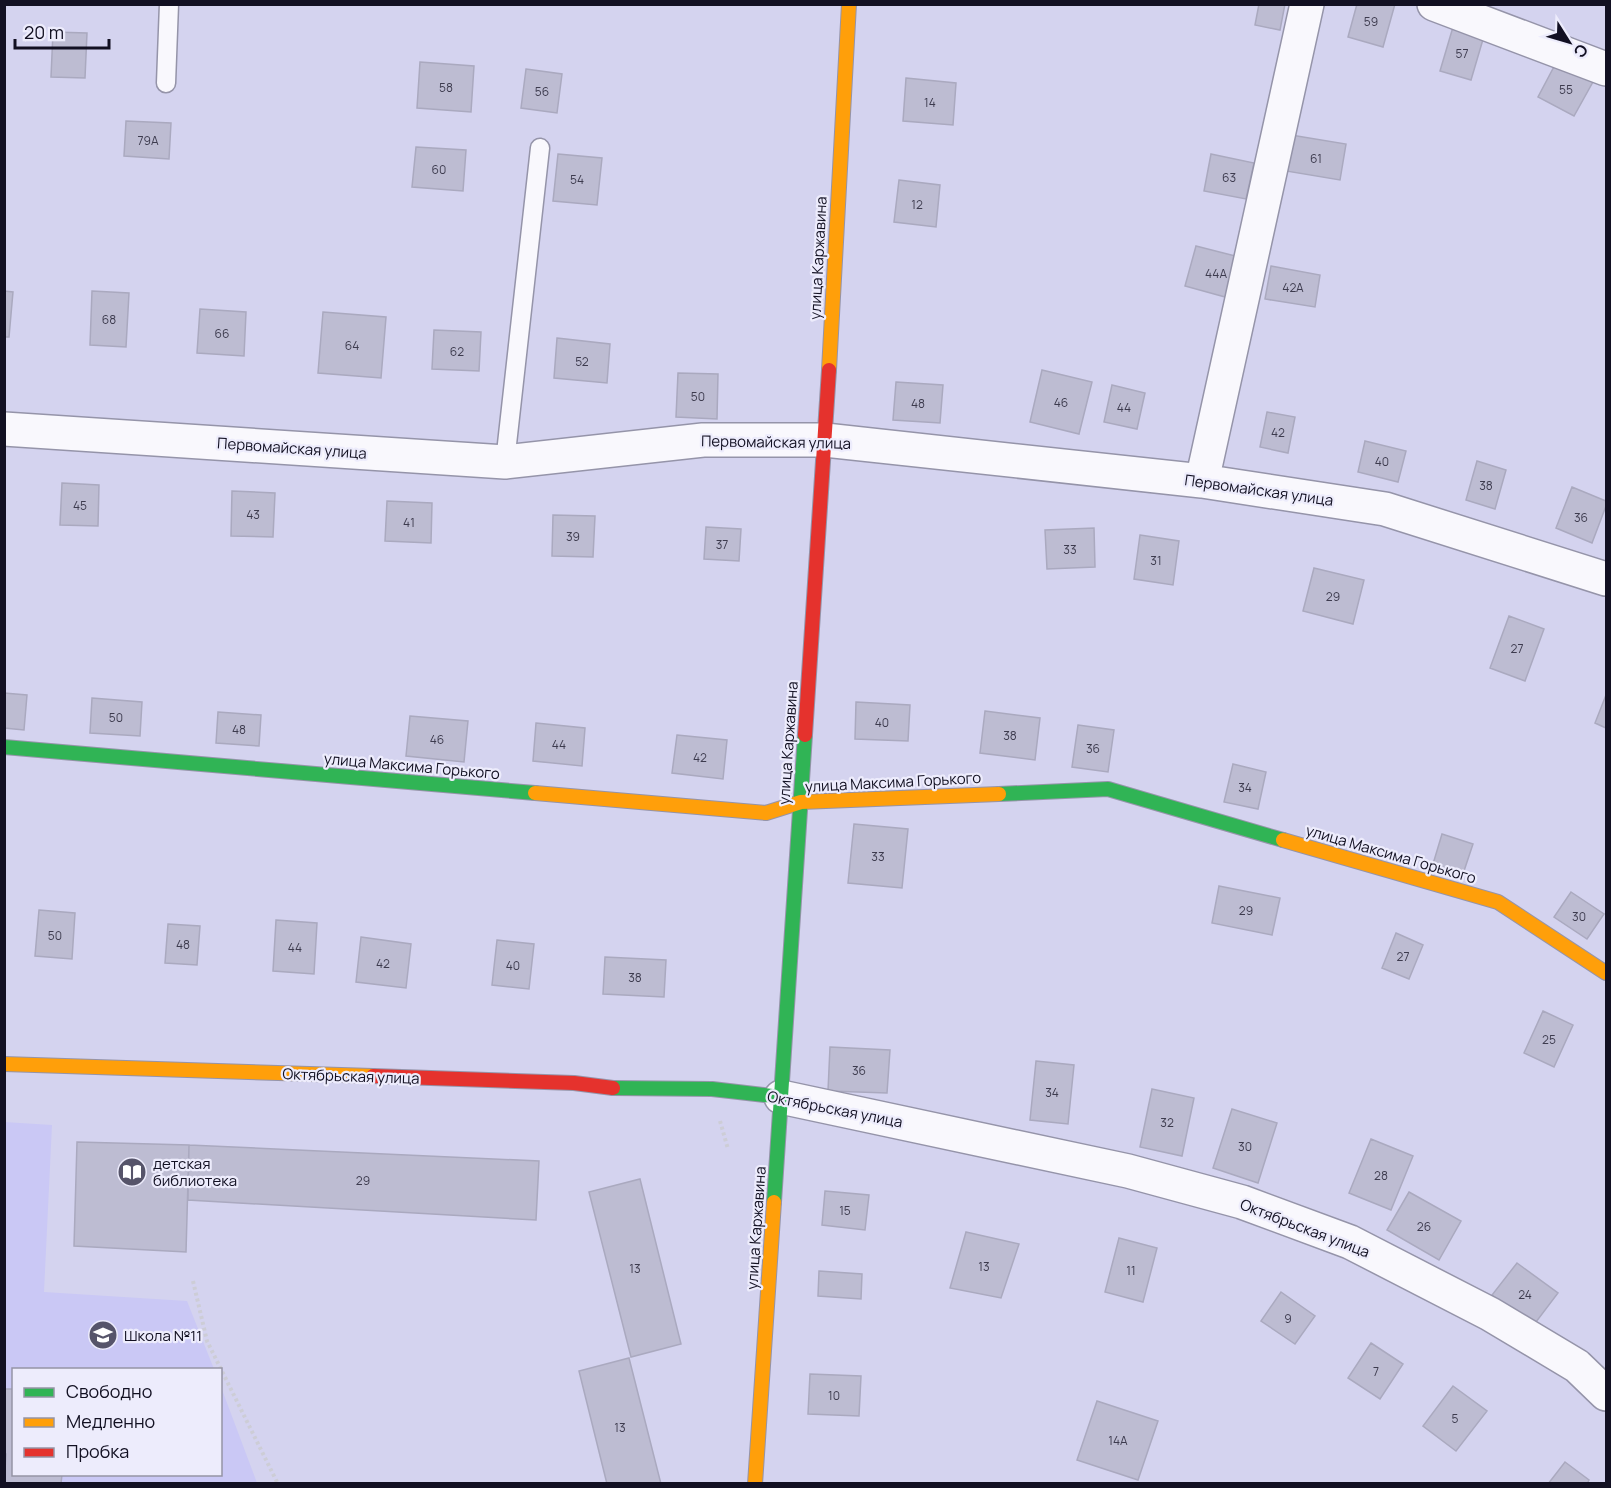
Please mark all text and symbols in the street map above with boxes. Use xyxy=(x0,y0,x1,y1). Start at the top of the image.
scale bar xyxy=(15,12,110,50)
north arrow xyxy=(1539,12,1599,72)
house number: 59 xyxy=(1364,13,1378,30)
text: 20 m xyxy=(24,20,64,44)
text: С xyxy=(1569,40,1593,63)
house number: 57 xyxy=(1456,45,1468,62)
house number: 58 xyxy=(439,79,453,96)
house number: 55 xyxy=(1559,81,1573,98)
house number: 56 xyxy=(535,83,549,100)
house number: 14 xyxy=(924,94,936,111)
house number: 79А xyxy=(137,132,159,149)
house number: 61 xyxy=(1310,150,1322,167)
house number: 60 xyxy=(432,161,446,178)
house number: 63 xyxy=(1222,169,1236,186)
house number: 54 xyxy=(570,171,584,188)
street label: улица Каржавина xyxy=(804,196,832,320)
house number: 12 xyxy=(911,196,923,213)
house number: 44А xyxy=(1205,265,1227,282)
house number: 42А xyxy=(1282,279,1304,296)
house number: 68 xyxy=(102,311,116,328)
house number: 66 xyxy=(215,325,229,342)
house number: 64 xyxy=(345,337,359,354)
house number: 62 xyxy=(450,343,464,360)
house number: 52 xyxy=(575,353,589,370)
house number: 50 xyxy=(691,388,705,405)
house number: 46 xyxy=(1054,394,1068,411)
house number: 48 xyxy=(911,395,925,412)
house number: 44 xyxy=(1117,399,1131,416)
house number: 42 xyxy=(1271,424,1285,441)
street label: Первомайская улица xyxy=(701,430,851,454)
street label: Первомайская улица xyxy=(216,432,368,464)
house number: 40 xyxy=(1375,453,1389,470)
street label: Первомайская улица xyxy=(1183,469,1335,511)
house number: 38 xyxy=(1479,477,1493,494)
house number: 45 xyxy=(73,497,87,514)
house number: 43 xyxy=(246,506,260,523)
house number: 36 xyxy=(1574,509,1588,526)
house number: 41 xyxy=(403,514,415,531)
house number: 39 xyxy=(566,528,580,545)
house number: 37 xyxy=(716,536,728,553)
house number: 33 xyxy=(1063,541,1077,558)
house number: 31 xyxy=(1150,552,1162,569)
house number: 29 xyxy=(1326,588,1340,605)
house number: 27 xyxy=(1511,640,1523,657)
street label: улица Каржавина xyxy=(773,681,803,805)
house number: 50 xyxy=(109,709,123,726)
house number: 40 xyxy=(875,714,889,731)
house number: 48 xyxy=(232,721,246,738)
house number: 38 xyxy=(1003,727,1017,744)
house number: 46 xyxy=(430,731,444,748)
house number: 44 xyxy=(552,736,566,753)
house number: 36 xyxy=(1086,740,1100,757)
street label: улица Максима Горького xyxy=(323,748,501,784)
house number: 42 xyxy=(693,749,707,766)
street label: улица Максима Горького xyxy=(804,767,982,797)
house number: 34 xyxy=(1238,779,1252,796)
street label: улица Максима Горького xyxy=(1303,820,1479,888)
house number: 33 xyxy=(871,848,885,865)
house number: 29 xyxy=(1239,902,1253,919)
house number: 30 xyxy=(1572,908,1586,925)
house number: 50 xyxy=(48,927,62,944)
house number: 48 xyxy=(176,936,190,953)
house number: 44 xyxy=(288,939,302,956)
house number: 27 xyxy=(1397,948,1409,965)
house number: 42 xyxy=(376,955,390,972)
house number: 40 xyxy=(506,957,520,974)
house number: 38 xyxy=(628,969,642,986)
house number: 25 xyxy=(1542,1031,1556,1048)
house number: 36 xyxy=(852,1062,866,1079)
street label: Октябрьская улица xyxy=(282,1063,420,1089)
house number: 34 xyxy=(1045,1084,1059,1101)
street label: Октябрьская улица xyxy=(766,1086,904,1132)
house number: 32 xyxy=(1160,1114,1174,1131)
house number: 30 xyxy=(1238,1138,1252,1155)
place label: детская библиотека xyxy=(153,1153,237,1191)
library icon: детская библиотека xyxy=(116,1156,148,1188)
street label: улица Каржавина xyxy=(741,1166,771,1290)
house number: 28 xyxy=(1374,1167,1388,1184)
house number: 29 xyxy=(356,1172,370,1189)
street label: Октябрьская улица xyxy=(1237,1194,1373,1262)
house number: 15 xyxy=(839,1202,851,1219)
house number: 26 xyxy=(1417,1218,1431,1235)
house number: 13 xyxy=(978,1258,990,1275)
house number: 13 xyxy=(629,1260,641,1277)
house number: 11 xyxy=(1126,1262,1136,1279)
house number: 24 xyxy=(1518,1286,1532,1303)
house number: 9 xyxy=(1284,1310,1292,1327)
school or university icon: Школа №11 xyxy=(87,1319,119,1351)
place label: Школа №11 xyxy=(124,1325,202,1346)
house number: 7 xyxy=(1373,1363,1379,1380)
legend xyxy=(12,1368,222,1476)
text: Свободно xyxy=(66,1379,152,1403)
house number: 10 xyxy=(828,1387,840,1404)
text: Медленно xyxy=(66,1409,155,1433)
house number: 5 xyxy=(1452,1410,1459,1427)
house number: 13 xyxy=(614,1419,626,1436)
house number: 14А xyxy=(1108,1432,1128,1449)
text: Пробка xyxy=(66,1439,129,1463)

